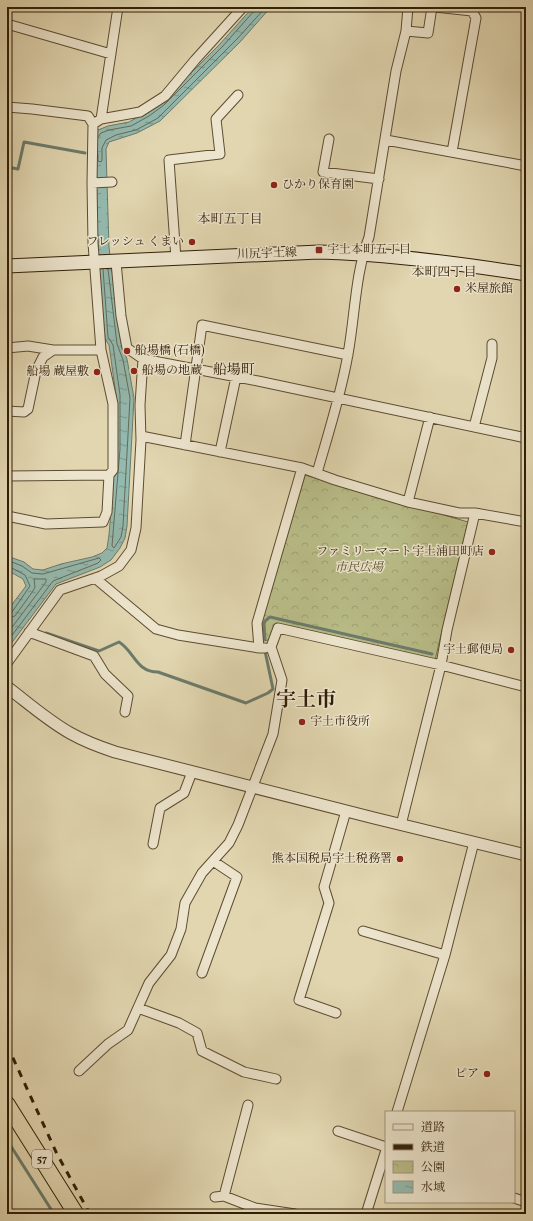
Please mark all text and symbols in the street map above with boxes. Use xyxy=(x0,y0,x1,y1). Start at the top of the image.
place label: ひかり保育園 xyxy=(282,177,354,193)
marker: ひかり保育園 xyxy=(269,180,279,190)
district label: 本町五丁目 xyxy=(197,211,263,229)
place label: フレッシュ くまい xyxy=(86,234,184,250)
marker: フレッシュ くまい xyxy=(187,237,197,247)
place label: 宇土本町五丁目 xyxy=(327,242,411,258)
street label: 川尻宇土線 xyxy=(237,245,297,263)
marker: 宇土本町五丁目 xyxy=(314,245,324,255)
district label: 本町四丁目 xyxy=(411,264,477,282)
place label: 米屋旅館 xyxy=(465,281,513,297)
marker: 米屋旅館 xyxy=(452,284,462,294)
place label: 船場橋 (石橋) xyxy=(135,343,205,359)
marker: 船場橋 (石橋) xyxy=(122,346,132,356)
district label: 船場町 xyxy=(213,361,255,380)
place label: 船場の地蔵 xyxy=(142,363,202,379)
place label: 船場 蔵屋敷 xyxy=(27,364,89,380)
marker: 船場の地蔵 xyxy=(129,366,139,376)
marker: 船場 蔵屋敷 xyxy=(92,367,102,377)
place label: ファミリーマート宇土浦田町店 xyxy=(316,544,484,560)
marker: ファミリーマート宇土浦田町店 xyxy=(487,547,497,557)
park label: 市民広場 xyxy=(335,560,384,576)
place label: 宇土郵便局 xyxy=(443,642,503,658)
marker: 宇土郵便局 xyxy=(506,645,516,655)
district label: 宇土市 xyxy=(276,687,336,715)
place label: 宇土市役所 xyxy=(310,714,370,730)
marker: 宇土市役所 xyxy=(297,717,307,727)
place label: 熊本国税局宇土税務署 xyxy=(272,851,392,867)
marker: 熊本国税局宇土税務署 xyxy=(395,854,405,864)
place label: ピア xyxy=(455,1066,479,1082)
marker: ピア xyxy=(482,1069,492,1079)
legend xyxy=(385,1111,515,1203)
text: 道路 xyxy=(421,1120,445,1136)
text: 鉄道 xyxy=(420,1140,445,1156)
road number: 57 xyxy=(32,1150,52,1168)
text: 公園 xyxy=(421,1160,445,1176)
text: 水域 xyxy=(421,1180,445,1196)

